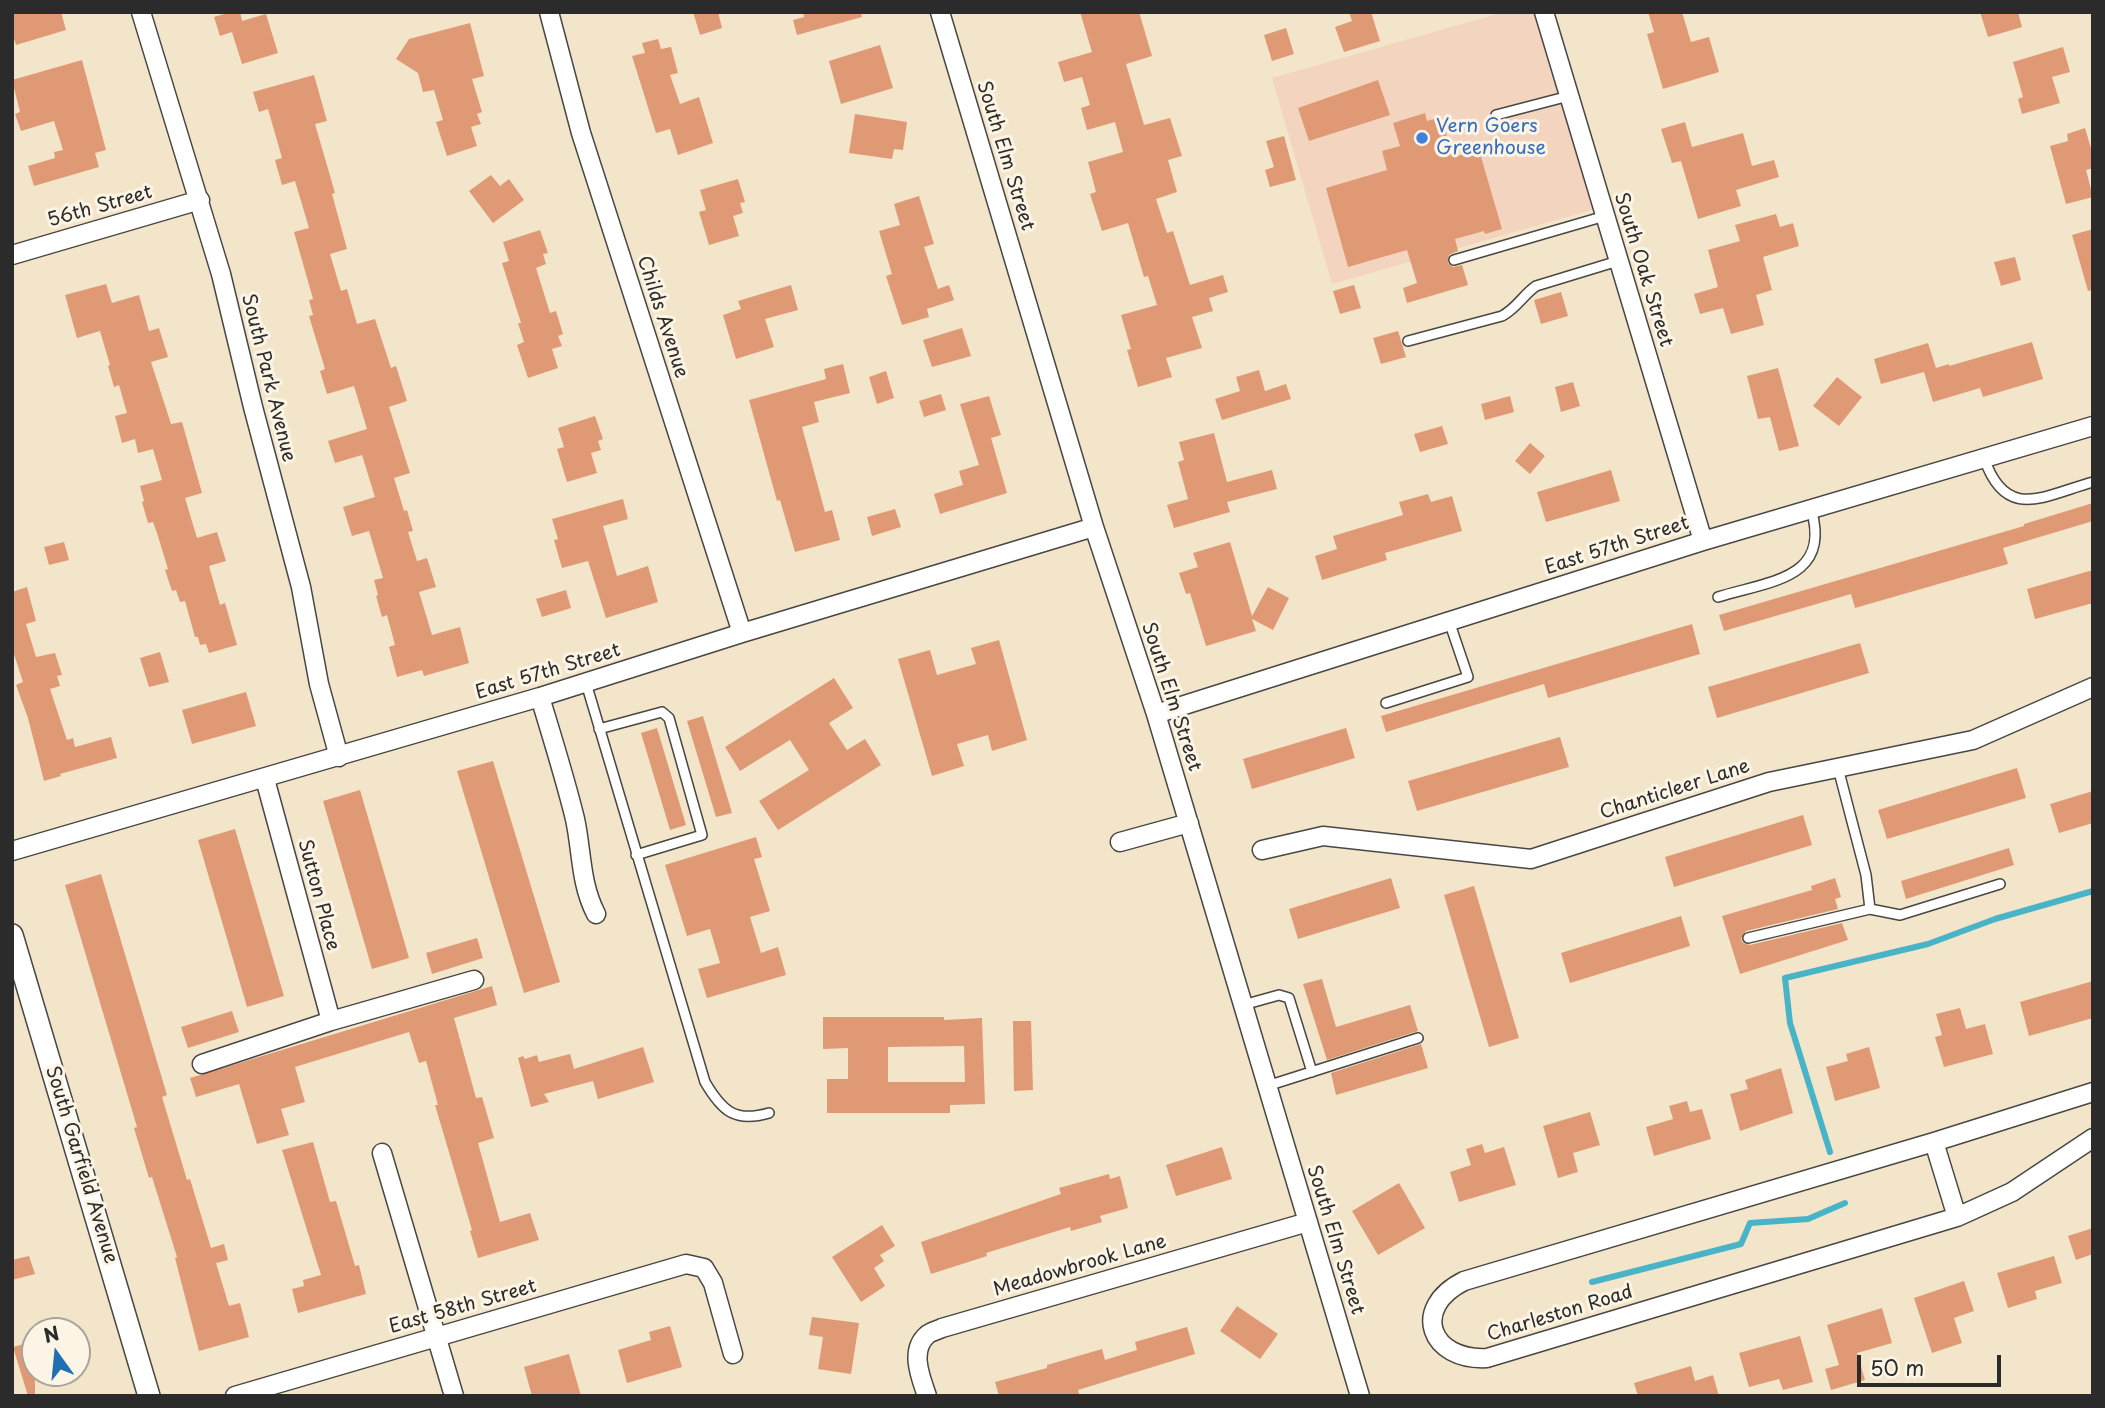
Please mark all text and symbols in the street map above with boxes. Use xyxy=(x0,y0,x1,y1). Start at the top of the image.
street label: South Elm Street xyxy=(971,79,1039,233)
place label: Vern Goers Greenhouse xyxy=(1436,116,1546,160)
marker: Vern Goers Greenhouse xyxy=(1414,130,1430,146)
street label: 56th Street xyxy=(45,181,155,233)
street label: South Oak Street xyxy=(1609,190,1677,350)
street label: Childs Avenue xyxy=(632,253,692,381)
street label: South Park Avenue xyxy=(236,292,300,464)
street label: East 57th Street xyxy=(1542,512,1692,580)
street label: South Elm Street xyxy=(1136,620,1206,774)
street label: East 57th Street xyxy=(473,639,623,705)
street label: Chanticleer Lane xyxy=(1597,755,1753,825)
street label: Sutton Place xyxy=(292,837,344,953)
street label: South Garfield Avenue xyxy=(40,1064,122,1266)
street label: South Elm Street xyxy=(1301,1163,1369,1317)
street label: Meadowbrook Lane xyxy=(991,1230,1169,1302)
street label: East 58th Street xyxy=(387,1275,539,1339)
street label: Charleston Road xyxy=(1484,1281,1636,1347)
north arrow xyxy=(21,1317,91,1387)
text: N xyxy=(40,1318,62,1349)
scale bar xyxy=(1860,1342,2004,1386)
text: 50 m xyxy=(1870,1351,1924,1383)

